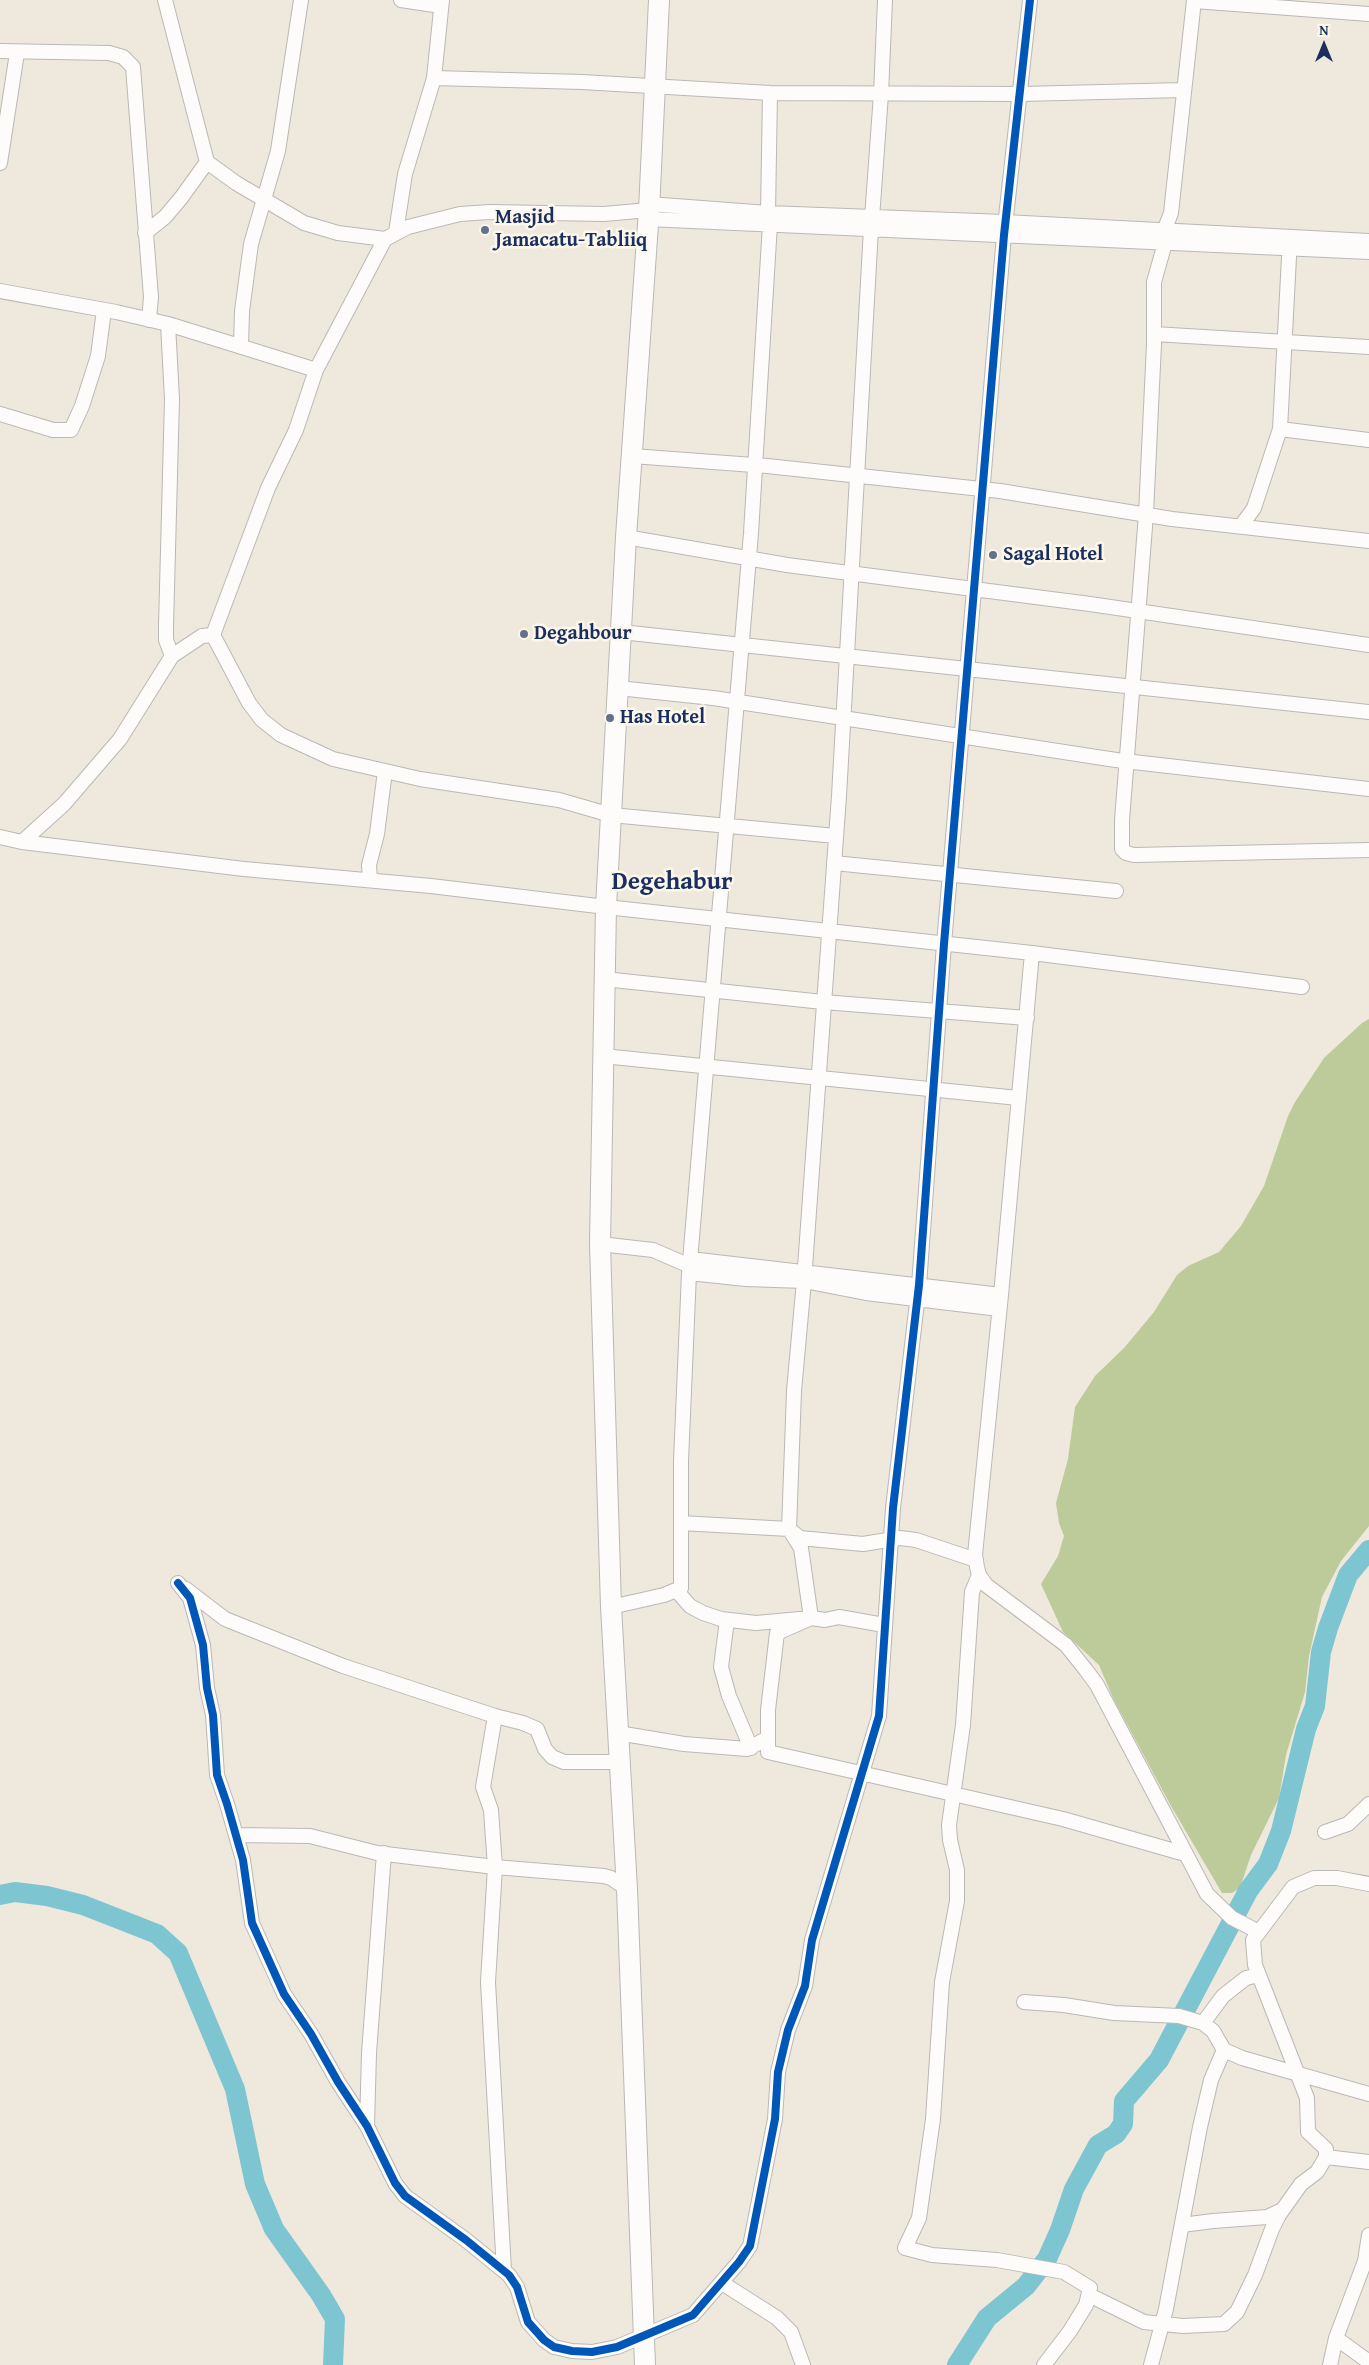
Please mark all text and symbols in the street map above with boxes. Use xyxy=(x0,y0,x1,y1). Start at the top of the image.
north arrow xyxy=(1299,20,1349,70)
text: N xyxy=(1319,20,1329,40)
place label: Masjid Jamacatu-Tabliiq xyxy=(495,206,647,253)
marker: Masjid Jamacatu-Tabliiq xyxy=(479,224,491,236)
place label: Sagal Hotel xyxy=(1003,543,1103,567)
marker: Sagal Hotel xyxy=(987,549,999,561)
place label: Degahbour xyxy=(534,622,632,646)
marker: Degahbour xyxy=(518,628,530,640)
place label: Has Hotel xyxy=(620,706,705,730)
marker: Has Hotel xyxy=(604,712,616,724)
district label: Degehabur xyxy=(611,868,733,898)

